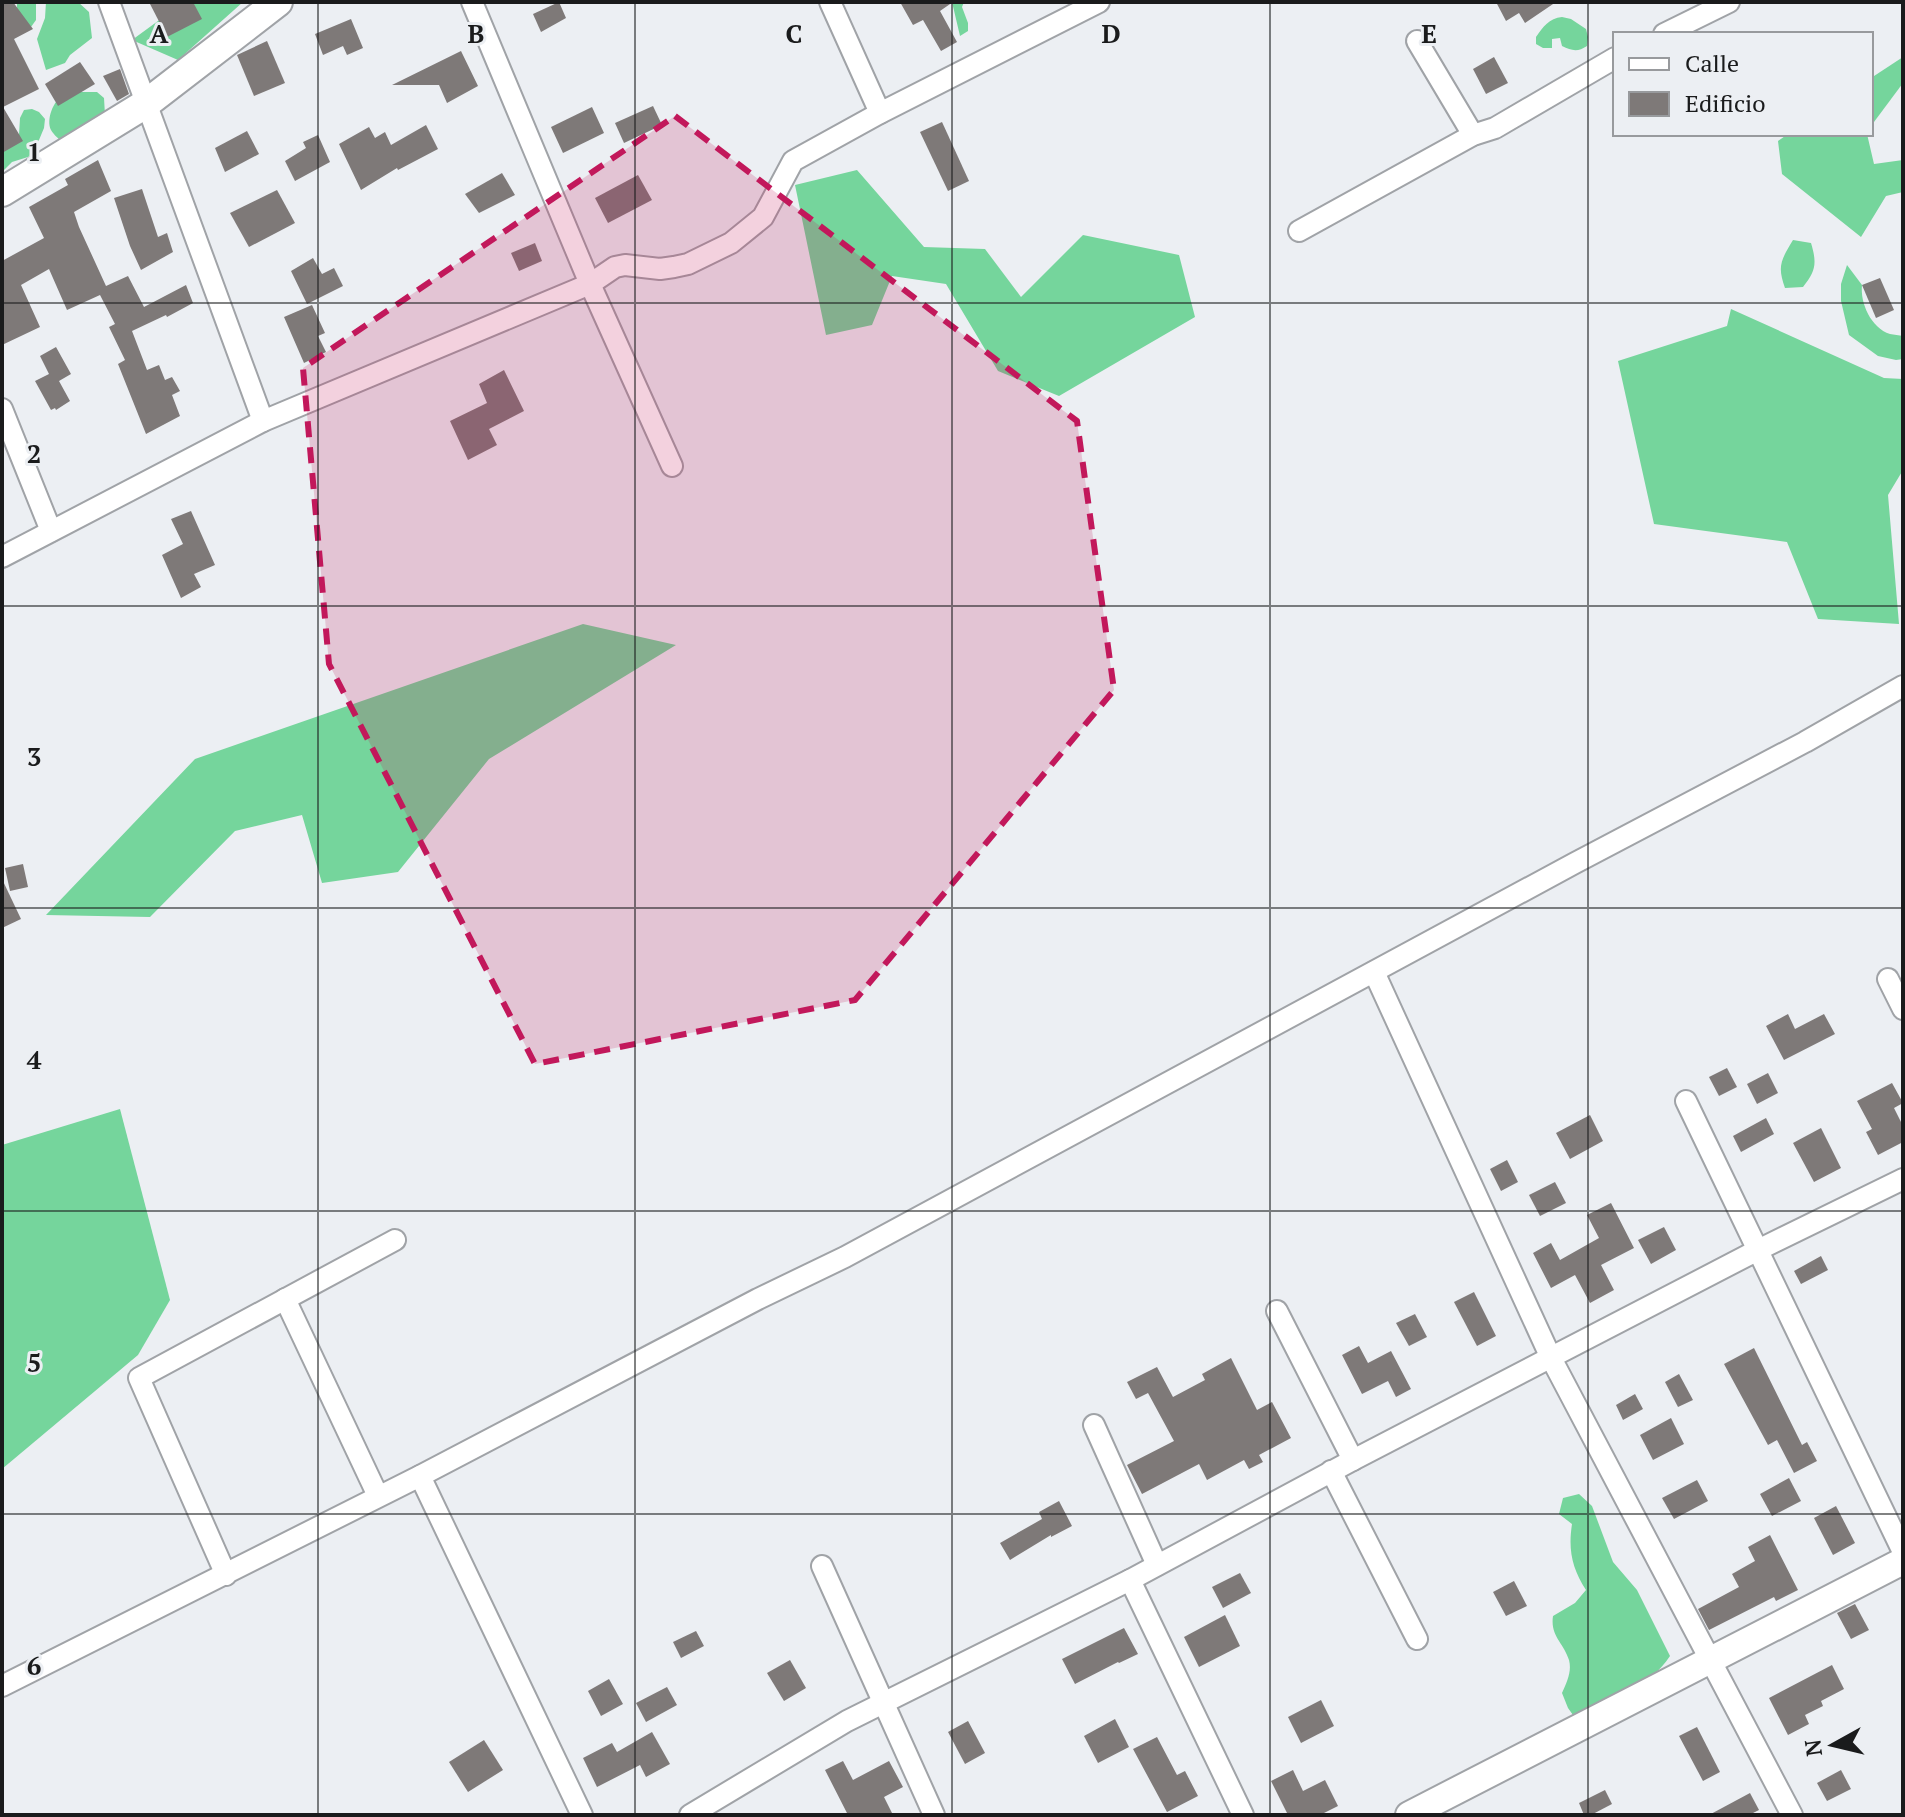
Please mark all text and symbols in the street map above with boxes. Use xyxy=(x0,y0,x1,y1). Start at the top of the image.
text: A xyxy=(150,16,169,50)
text: B xyxy=(468,16,484,50)
text: C xyxy=(786,16,802,50)
text: D xyxy=(1101,16,1121,50)
text: E xyxy=(1421,16,1437,50)
legend xyxy=(1613,32,1873,136)
text: Calle xyxy=(1685,47,1739,79)
text: Edificio xyxy=(1685,87,1766,119)
text: 1 xyxy=(27,134,41,168)
text: 2 xyxy=(27,436,41,470)
text: 3 xyxy=(27,739,41,773)
text: 4 xyxy=(27,1042,42,1076)
text: 5 xyxy=(27,1345,41,1379)
text: 6 xyxy=(27,1648,41,1682)
north arrow xyxy=(1793,1705,1873,1785)
text: N xyxy=(1797,1737,1828,1758)

